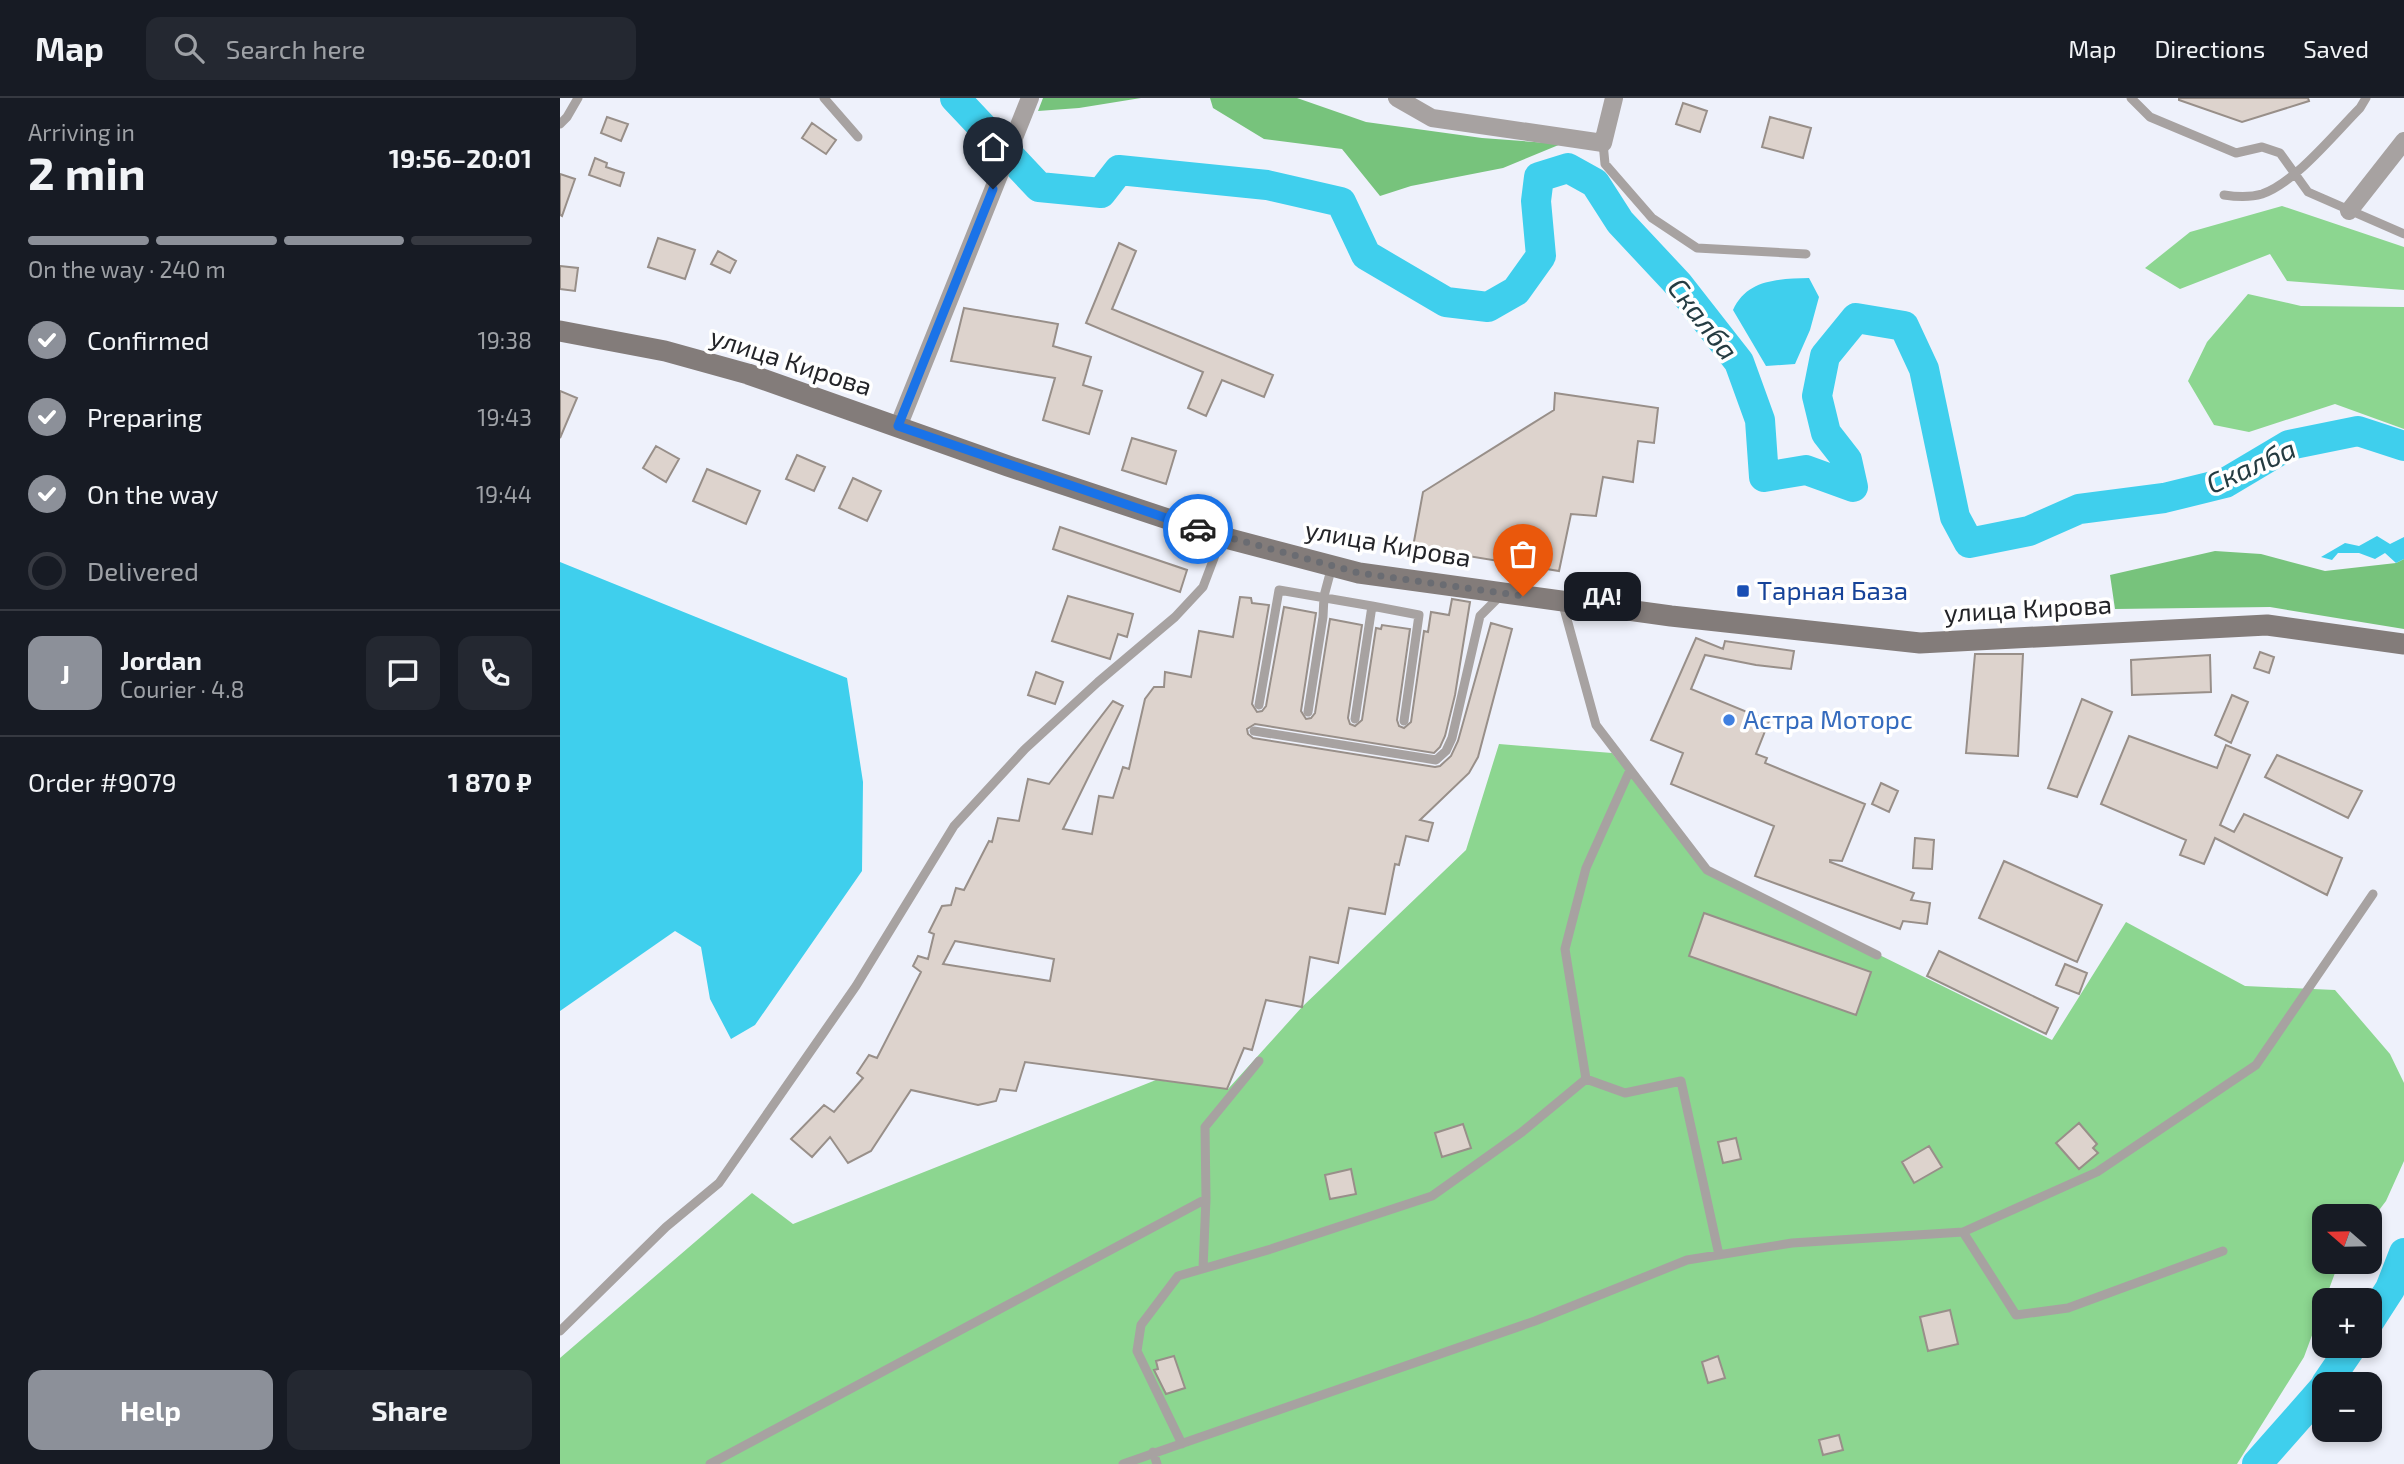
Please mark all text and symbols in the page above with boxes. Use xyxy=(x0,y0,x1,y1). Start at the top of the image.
search box xyxy=(146,17,636,80)
text: Map xyxy=(35,28,104,68)
icon: search xyxy=(170,29,208,67)
text: Search here xyxy=(226,33,365,64)
text: Map xyxy=(2068,34,2116,63)
text: Directions xyxy=(2154,34,2265,63)
text: Saved xyxy=(2303,34,2369,63)
pin xyxy=(963,117,1023,189)
text: Arriving in xyxy=(28,118,135,146)
icon: home xyxy=(974,128,1012,166)
text: 19:56–20:01 xyxy=(389,142,532,173)
text: 2 min xyxy=(28,144,146,199)
text: On the way · 240 m xyxy=(28,255,226,283)
water label: Скалба xyxy=(1661,271,1746,366)
street label: улица Кирова xyxy=(706,320,876,402)
icon: check xyxy=(28,321,66,359)
text: Confirmed xyxy=(87,324,210,355)
text: 19:38 xyxy=(478,326,532,354)
icon: check xyxy=(28,398,66,436)
text: Preparing xyxy=(87,401,202,432)
text: 19:43 xyxy=(477,403,532,431)
water label: Скалба xyxy=(2200,430,2301,500)
icon: check xyxy=(28,475,66,513)
text: On the way xyxy=(87,478,218,509)
text: 19:44 xyxy=(476,480,532,508)
courier xyxy=(1163,494,1233,564)
icon: car xyxy=(1179,510,1217,548)
street label: улица Кирова xyxy=(1303,513,1474,573)
pin xyxy=(1493,524,1553,596)
icon: bag xyxy=(1504,535,1542,573)
text: Delivered xyxy=(87,555,199,586)
callout: ДА! xyxy=(1565,572,1642,620)
place label: Тарная База xyxy=(1757,574,1908,605)
text: ДА! xyxy=(1583,582,1622,610)
marker: Тарная База xyxy=(1735,583,1751,599)
street label: улица Кирова xyxy=(1943,588,2113,628)
button: chat xyxy=(366,636,440,710)
button: phone xyxy=(458,636,532,710)
text: Jordan xyxy=(120,644,202,675)
text: J xyxy=(60,658,70,689)
text: Courier · 4.8 xyxy=(120,675,244,703)
place label: Астра Моторс xyxy=(1743,703,1913,734)
marker: Астра Моторс xyxy=(1721,712,1737,728)
text: Order #9079 xyxy=(28,766,177,797)
text: 1 870 ₽ xyxy=(448,766,532,797)
north arrow xyxy=(2312,1204,2382,1274)
map controls xyxy=(2312,1204,2382,1442)
button: + xyxy=(2312,1288,2382,1358)
button: Help xyxy=(28,1370,273,1450)
button: Share xyxy=(287,1370,532,1450)
button: − xyxy=(2312,1372,2382,1442)

